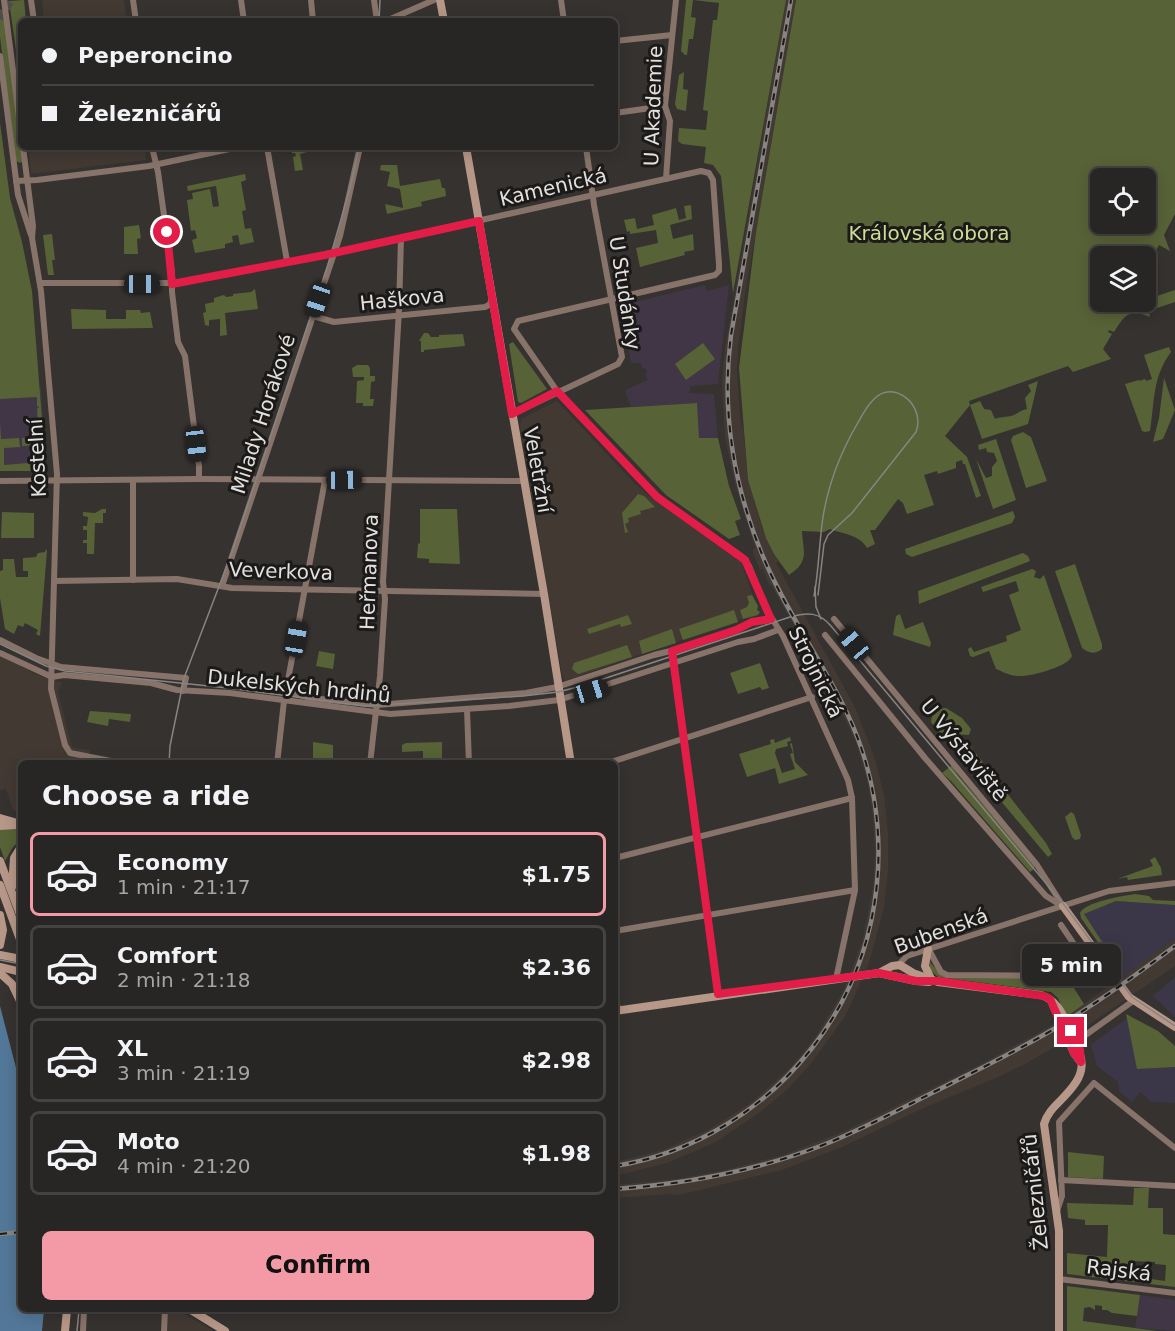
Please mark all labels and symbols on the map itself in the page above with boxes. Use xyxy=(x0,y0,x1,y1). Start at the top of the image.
street label: U Akademie xyxy=(639,45,667,167)
street label: Kamenická xyxy=(497,163,609,211)
route start xyxy=(153,218,180,245)
park label: Královská obora xyxy=(848,221,1010,245)
street label: U Studánky xyxy=(604,235,646,352)
car xyxy=(124,275,160,293)
car xyxy=(304,280,332,320)
street label: Haškova xyxy=(359,283,445,315)
street label: Milady Horákové xyxy=(226,331,300,497)
street label: Kostelní xyxy=(23,417,51,498)
car xyxy=(185,425,207,463)
street label: Veletržní xyxy=(519,425,558,516)
car xyxy=(326,471,362,489)
street label: Heřmanova xyxy=(355,514,383,630)
street label: Veverkova xyxy=(229,557,333,585)
car xyxy=(284,620,308,658)
street label: Strojnická xyxy=(784,622,848,722)
car xyxy=(836,624,872,664)
street label: Dukelských hrdinů xyxy=(206,664,392,708)
car xyxy=(571,677,611,705)
street label: U Výstaviště xyxy=(916,694,1012,806)
street label: Bubenská xyxy=(891,903,991,959)
callout: 5 min xyxy=(1022,944,1120,986)
route end xyxy=(1057,1017,1084,1044)
street label: Železničářů xyxy=(1017,1133,1053,1251)
street label: Rajská xyxy=(1085,1254,1153,1286)

